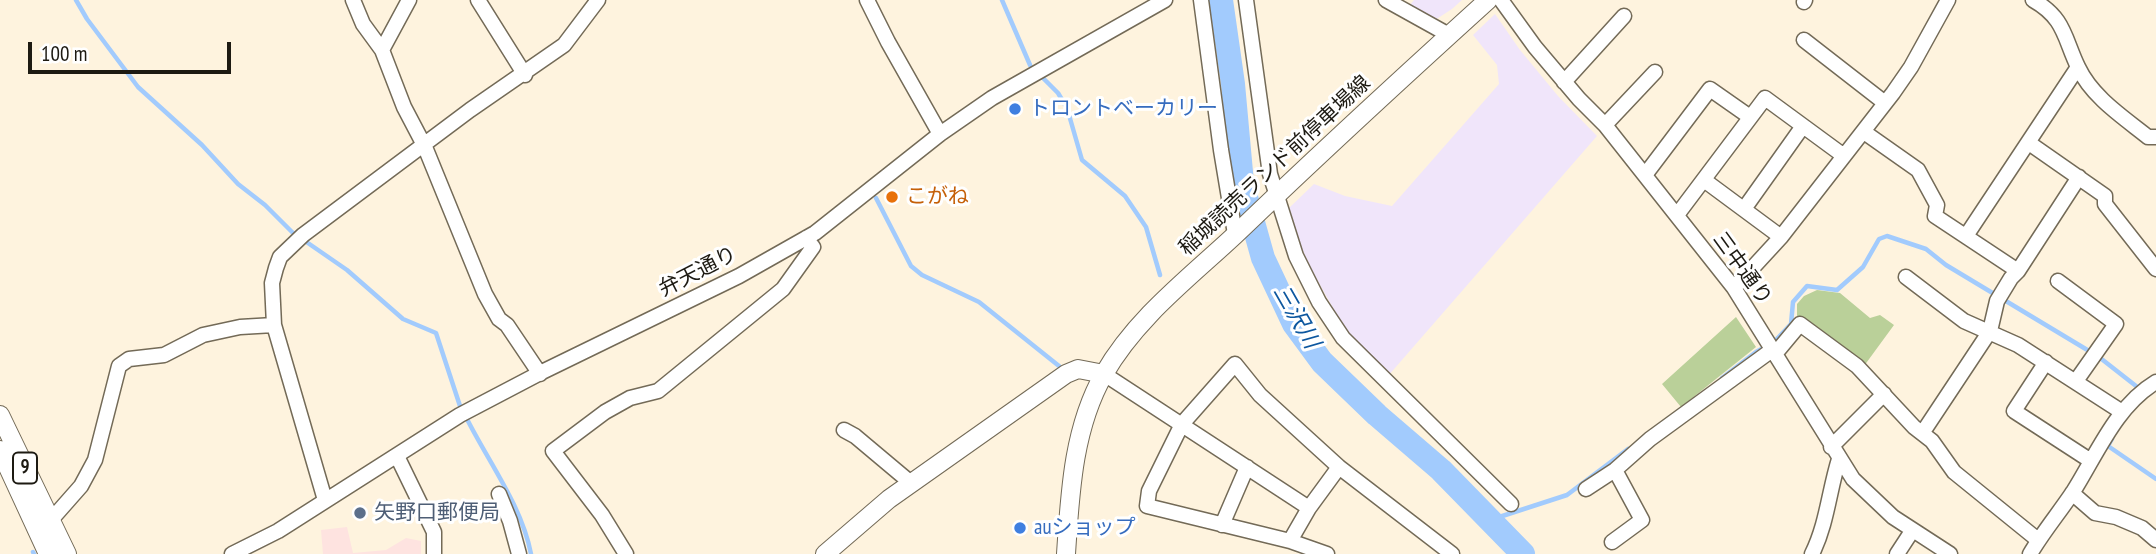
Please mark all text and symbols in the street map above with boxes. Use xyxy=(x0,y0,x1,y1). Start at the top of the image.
scale bar xyxy=(32,28,234,72)
text: 100 m xyxy=(41,40,87,67)
street label: 稲城読売ランド前停車場線 xyxy=(1174,71,1376,261)
place label: トロントベーカリー xyxy=(1029,96,1218,122)
marker: トロントベーカリー xyxy=(1007,101,1023,117)
place label: こがね xyxy=(906,184,969,210)
marker: こがね xyxy=(884,189,900,205)
street label: 三中通り xyxy=(1707,228,1777,310)
street label: 弁天通り xyxy=(655,242,741,302)
water label: 三沢川 xyxy=(1267,280,1325,354)
road number: 9 xyxy=(13,453,37,484)
place label: 矢野口郵便局 xyxy=(374,500,500,526)
marker: 矢野口郵便局 xyxy=(352,505,368,521)
place label: auショップ xyxy=(1034,515,1136,541)
marker: auショップ xyxy=(1012,520,1028,536)

